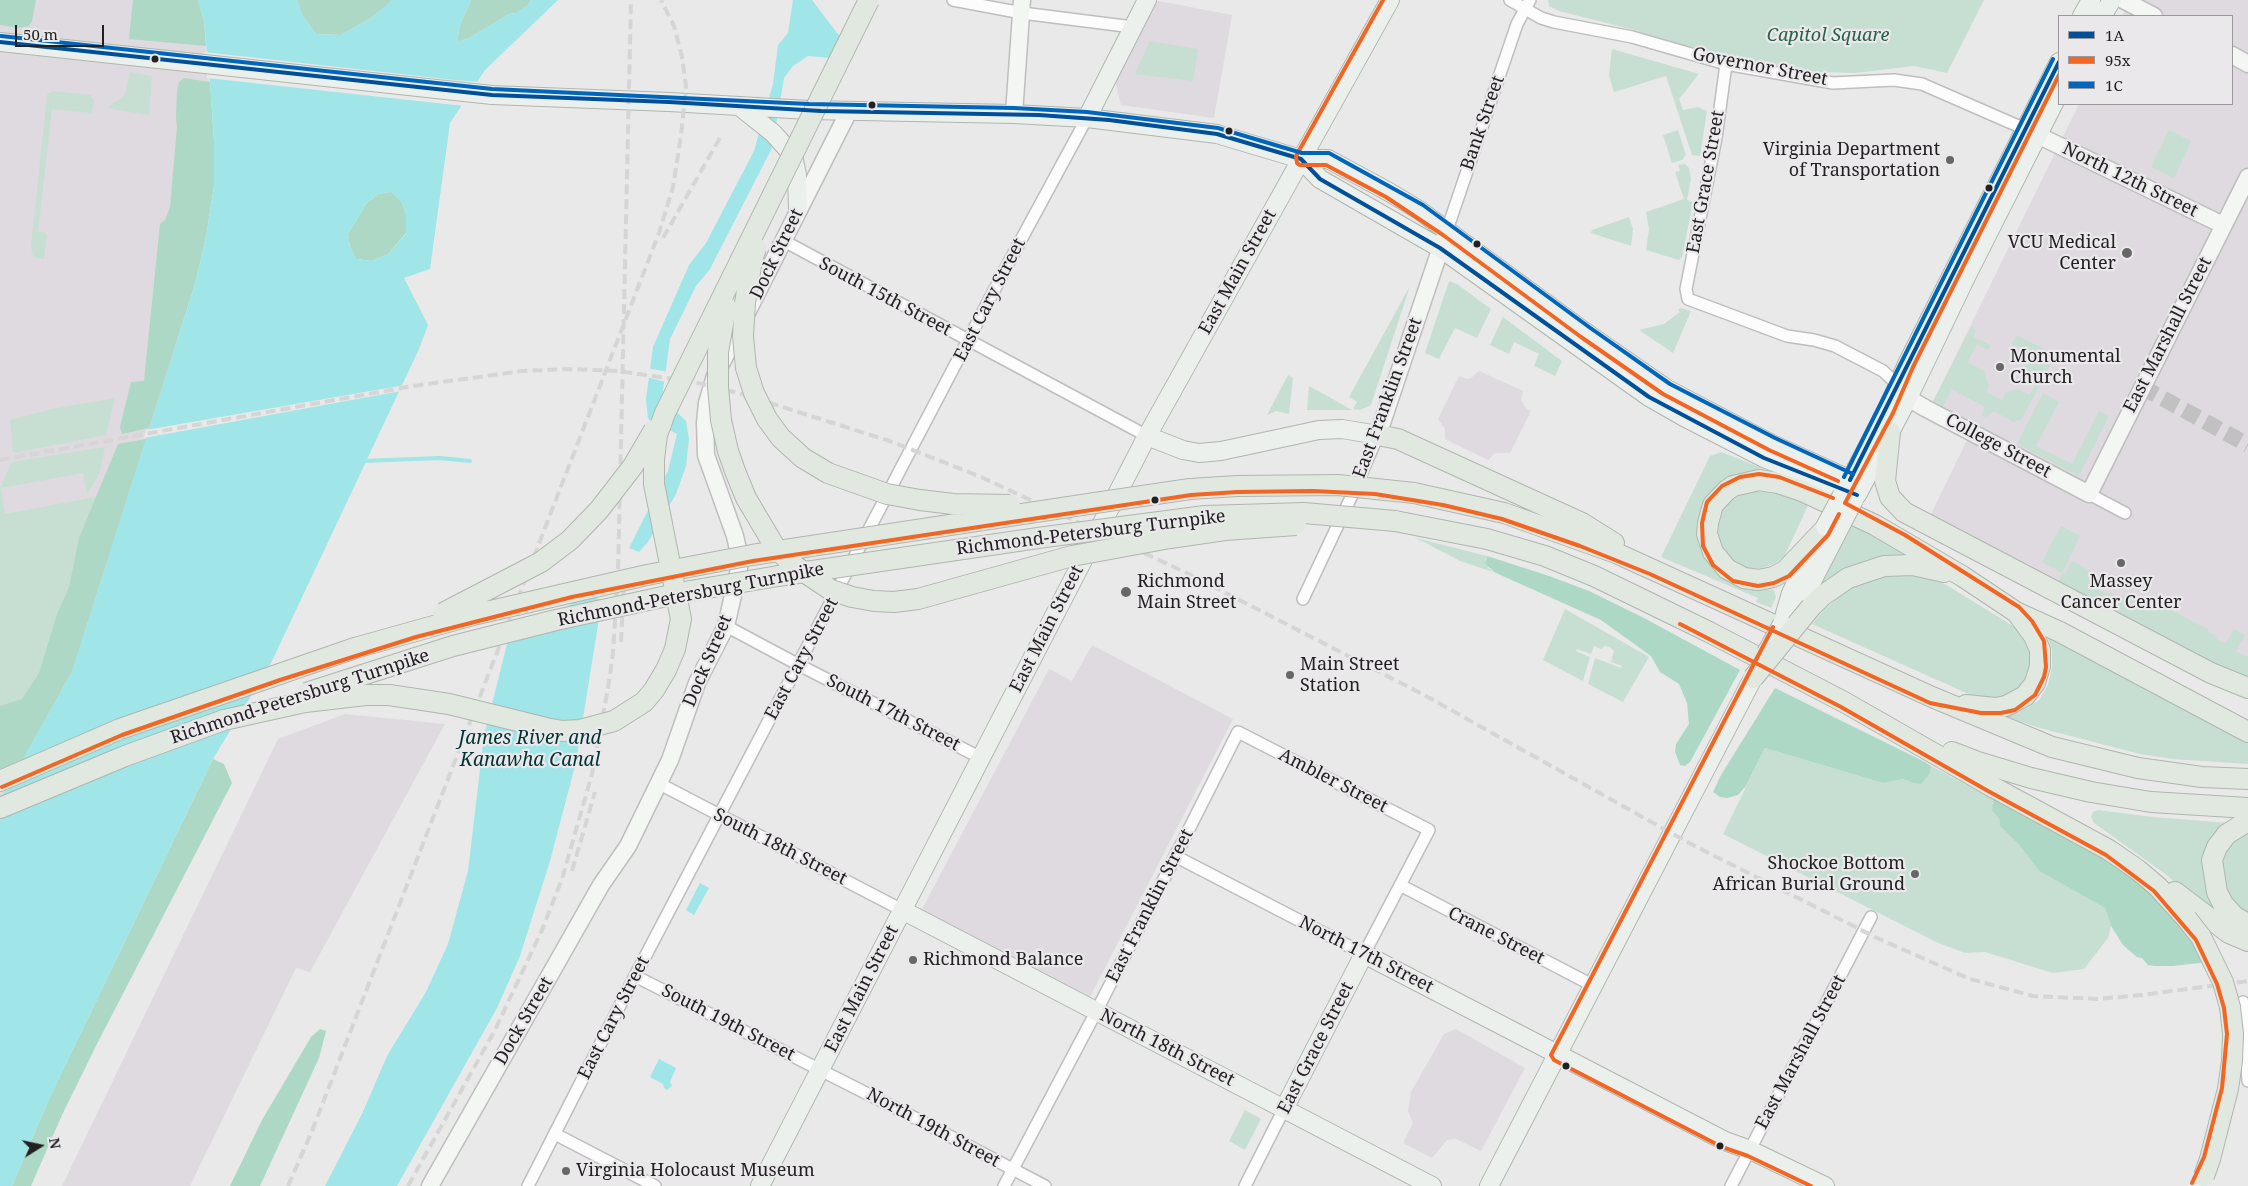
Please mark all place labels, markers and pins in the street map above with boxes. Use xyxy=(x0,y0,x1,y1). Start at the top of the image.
unlabelled marker xyxy=(150,54,160,64)
unlabelled marker xyxy=(867,100,877,110)
unlabelled marker xyxy=(1224,126,1234,136)
place label: Virginia Department of Transportation xyxy=(1763,139,1940,182)
marker: Virginia Department of Transportation xyxy=(1944,154,1956,166)
unlabelled marker xyxy=(1984,183,1994,193)
place label: VCU Medical Center xyxy=(2008,232,2116,274)
unlabelled marker xyxy=(1472,239,1482,249)
marker: VCU Medical Center xyxy=(2120,246,2134,260)
place label: Monumental Church xyxy=(2010,346,2121,388)
marker: Monumental Church xyxy=(1994,361,2006,373)
unlabelled marker xyxy=(1150,495,1160,505)
marker: Massey Cancer Center xyxy=(2115,557,2127,569)
place label: Richmond Main Street xyxy=(1137,571,1236,614)
place label: Massey Cancer Center xyxy=(2060,571,2182,614)
marker: Richmond Main Street xyxy=(1119,585,1133,599)
place label: Main Street Station xyxy=(1300,654,1399,696)
marker: Main Street Station xyxy=(1284,669,1296,681)
place label: Shockoe Bottom African Burial Ground xyxy=(1713,853,1905,896)
marker: Shockoe Bottom African Burial Ground xyxy=(1909,868,1921,880)
place label: Richmond Balance xyxy=(923,949,1083,971)
marker: Richmond Balance xyxy=(907,954,919,966)
unlabelled marker xyxy=(1561,1061,1571,1071)
unlabelled marker xyxy=(1715,1141,1725,1151)
place label: Virginia Holocaust Museum xyxy=(576,1160,815,1182)
marker: Virginia Holocaust Museum xyxy=(560,1165,572,1177)

